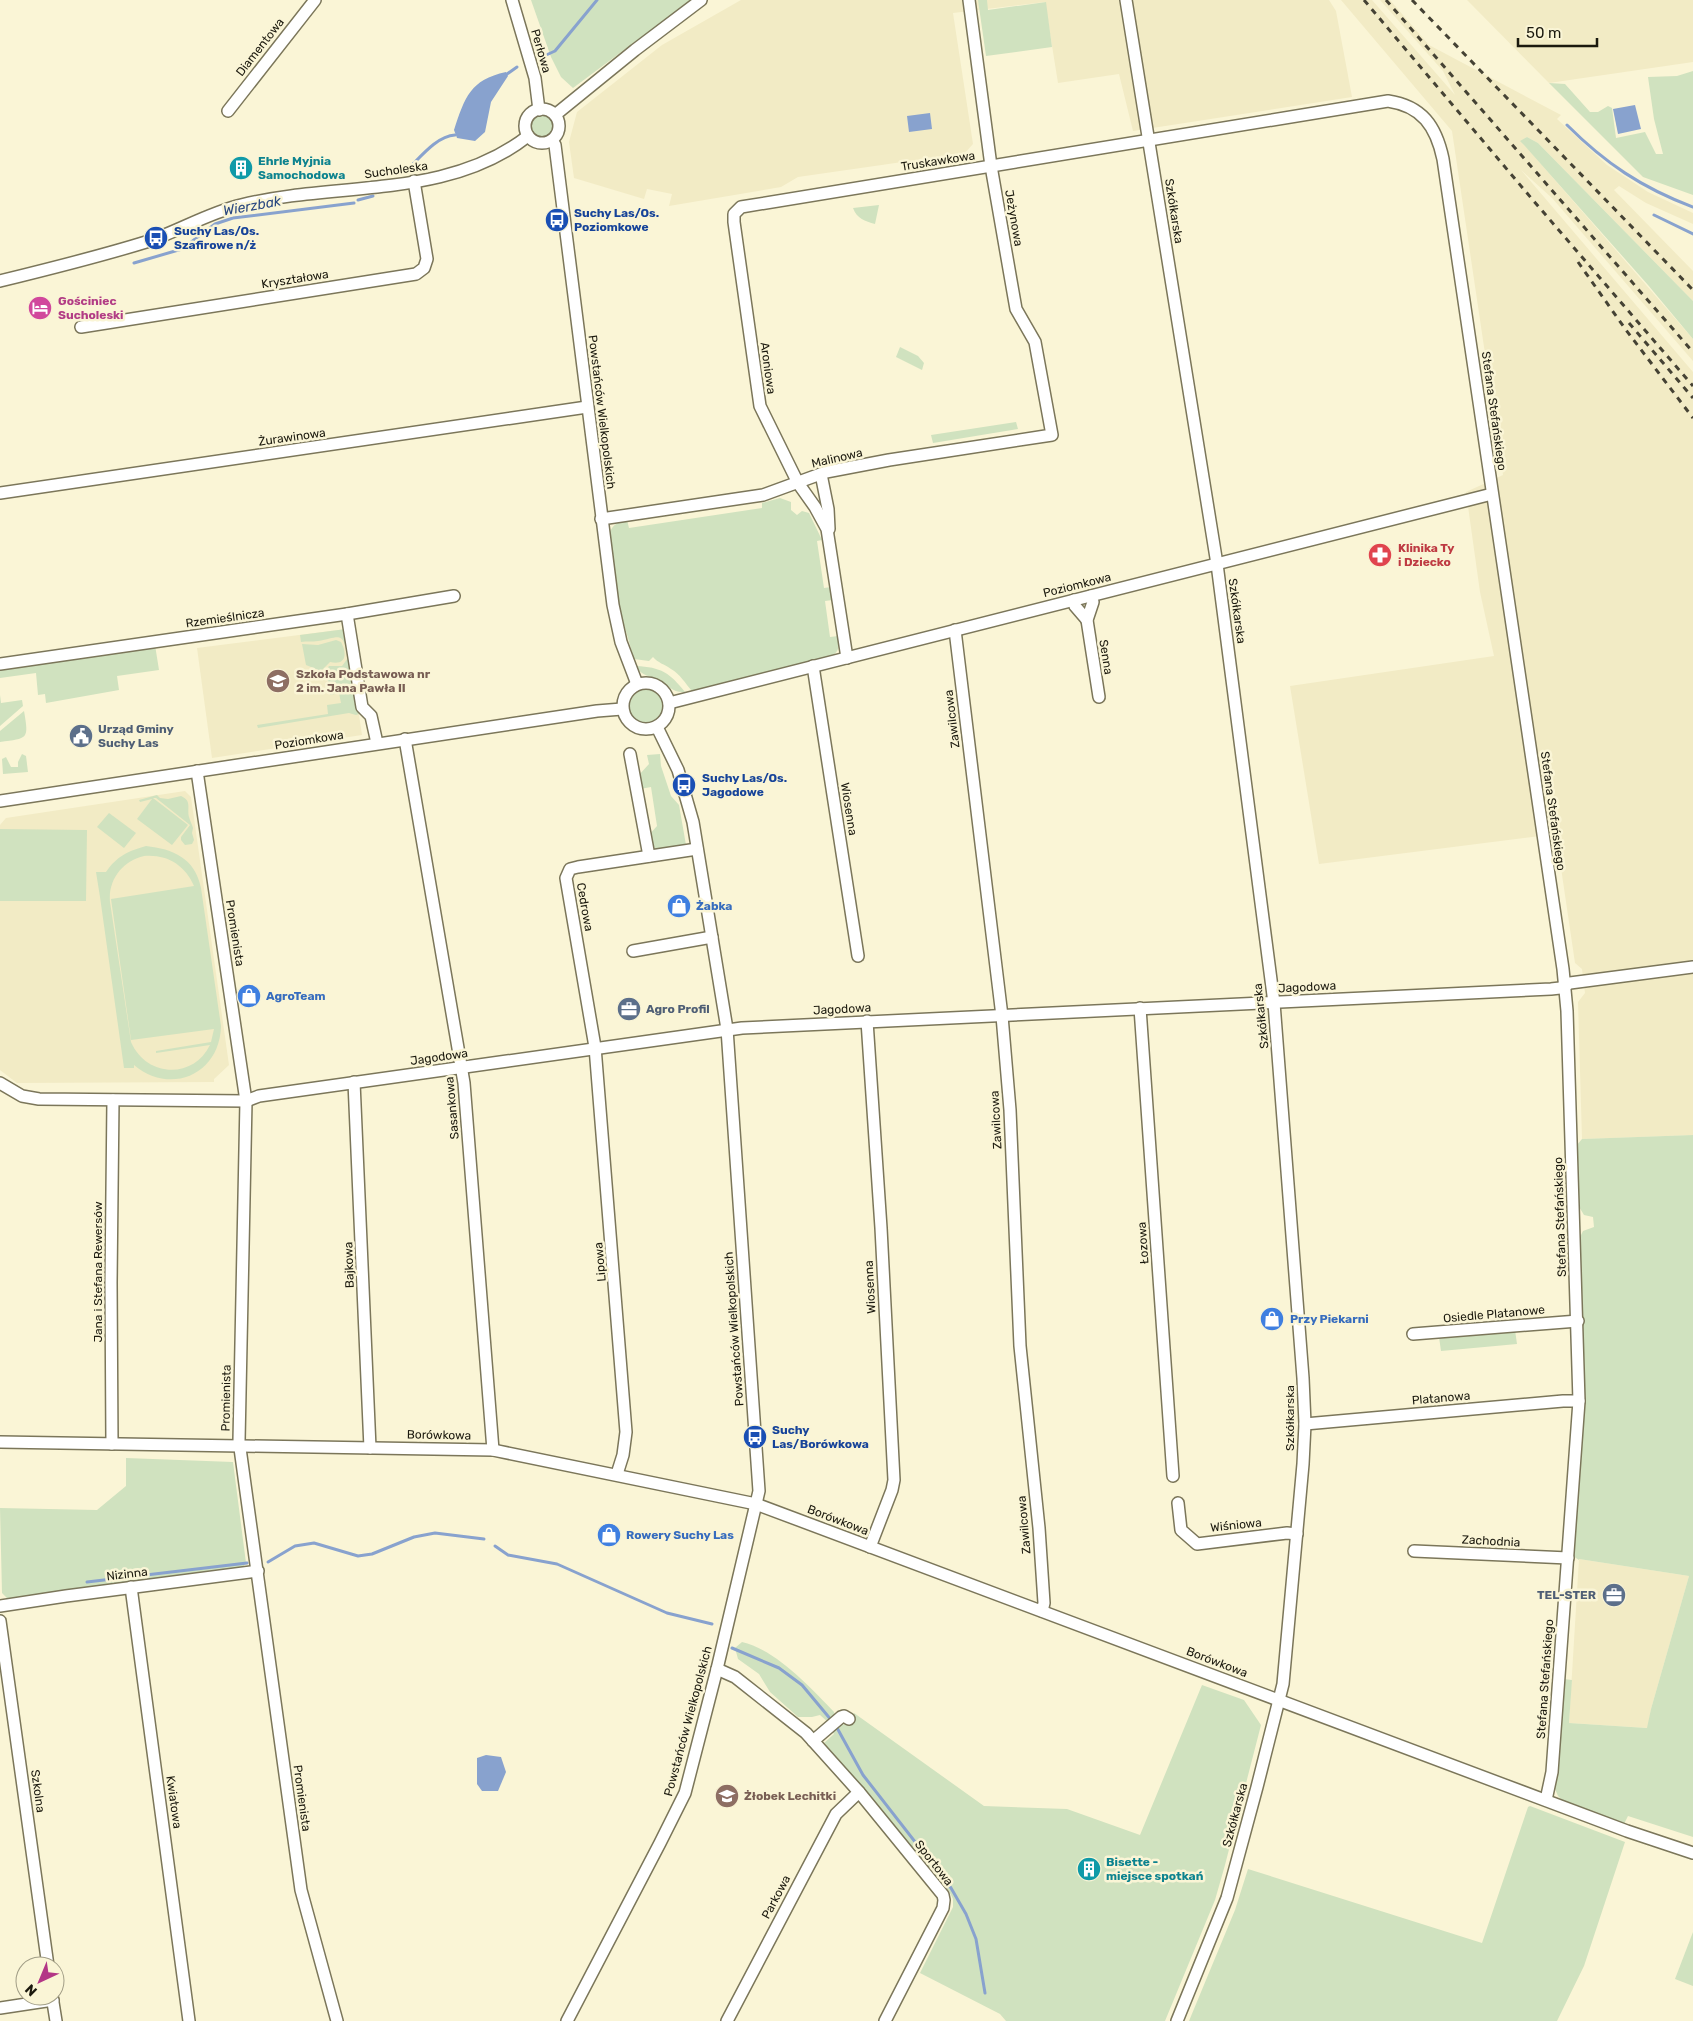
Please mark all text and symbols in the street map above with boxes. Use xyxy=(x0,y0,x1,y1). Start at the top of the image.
street label: Diamentowa xyxy=(233,15,287,79)
scale bar xyxy=(1518,15,1597,47)
text: 50 m xyxy=(1526,24,1561,42)
street label: Perłowa xyxy=(528,27,554,75)
street label: Truskawkowa xyxy=(900,148,976,174)
place label: Ehrle Myjnia Samochodowa xyxy=(258,154,345,182)
building icon: Ehrle Myjnia Samochodowa xyxy=(228,155,254,181)
street label: Sucholeska xyxy=(363,159,429,181)
street label: Szkółkarska xyxy=(1162,177,1186,245)
street label: Jeżynowa xyxy=(1002,189,1026,247)
water label: Wierzbak xyxy=(222,192,283,219)
place label: Suchy Las/Os. Poziomkowe xyxy=(574,206,659,234)
bus stop icon: Suchy Las/Os. Poziomkowe xyxy=(544,207,570,233)
place label: Suchy Las/Os. Szafirowe n/ż xyxy=(174,224,259,252)
bus stop icon: Suchy Las/Os. Szafirowe n/ż xyxy=(143,225,169,251)
street label: Kryształowa xyxy=(260,267,330,291)
place label: Gościniec Sucholeski xyxy=(58,294,124,322)
hotel icon: Gościniec Sucholeski xyxy=(27,295,53,321)
street label: Powstańców Wielkopolskich xyxy=(586,334,618,490)
street label: Aroniowa xyxy=(757,341,779,395)
street label: Stefana Stefańskiego xyxy=(1479,351,1509,472)
street label: Żurawinowa xyxy=(257,425,327,449)
street label: Malinowa xyxy=(810,445,864,471)
place label: Klinika Ty i Dziecko xyxy=(1398,541,1454,569)
pharmacy icon: Klinika Ty i Dziecko xyxy=(1367,542,1393,568)
street label: Poziomkowa xyxy=(1041,570,1113,600)
street label: Szkółkarska xyxy=(1225,577,1249,645)
street label: Rzemieślnicza xyxy=(185,606,265,630)
street label: Senna xyxy=(1096,638,1116,676)
place label: Szkoła Podstawowa nr 2 im. Jana Pawła II xyxy=(296,667,431,695)
school or university icon: Szkoła Podstawowa nr 2 im. Jana Pawła II xyxy=(265,668,291,694)
street label: Zawilcowa xyxy=(941,689,963,749)
place label: Urząd Gminy Suchy Las xyxy=(98,722,174,750)
public building icon: Urząd Gminy Suchy Las xyxy=(68,723,94,749)
street label: Poziomkowa xyxy=(273,728,345,752)
street label: Stefana Stefańskiego xyxy=(1538,751,1568,872)
place label: Suchy Las/Os. Jagodowe xyxy=(702,771,787,799)
bus stop icon: Suchy Las/Os. Jagodowe xyxy=(671,772,697,798)
street label: Wiosenna xyxy=(838,782,860,836)
street label: Cedrowa xyxy=(574,882,596,932)
shop icon: Żabka xyxy=(666,893,692,919)
street label: Promienista xyxy=(223,899,247,967)
place label: Żabka xyxy=(696,899,732,913)
street label: Jagodowa xyxy=(1278,978,1336,996)
shop icon: AgroTeam xyxy=(236,983,262,1009)
street label: Szkółkarska xyxy=(1251,983,1271,1049)
place label: AgroTeam xyxy=(266,989,325,1003)
office icon: Agro Profil xyxy=(616,996,642,1022)
street label: Jagodowa xyxy=(813,1000,871,1018)
place label: Agro Profil xyxy=(646,1002,710,1016)
street label: Jagodowa xyxy=(409,1046,469,1068)
street label: Sasankowa xyxy=(442,1076,462,1140)
street label: Zawilcowa xyxy=(987,1090,1005,1150)
street label: Stefana Stefańskiego xyxy=(1551,1157,1569,1277)
street label: Jana i Stefana Rewersów xyxy=(91,1201,105,1343)
street label: Łozowa xyxy=(1135,1221,1151,1265)
street label: Bajkowa xyxy=(341,1242,357,1288)
street label: Lipowa xyxy=(591,1242,609,1282)
street label: Powstańców Wielkopolskich xyxy=(722,1251,746,1407)
street label: Wiosenna xyxy=(862,1260,878,1314)
street label: Osiedle Platanowe xyxy=(1442,1303,1546,1325)
shop icon: Przy Piekarni xyxy=(1259,1306,1285,1332)
place label: Przy Piekarni xyxy=(1290,1312,1369,1326)
street label: Promienista xyxy=(218,1364,234,1432)
street label: Szkółkarska xyxy=(1283,1385,1297,1451)
street label: Platanowa xyxy=(1411,1388,1471,1408)
place label: Suchy Las/Borówkowa xyxy=(772,1423,869,1451)
bus stop icon: Suchy Las/Borówkowa xyxy=(742,1424,768,1450)
street label: Borówkowa xyxy=(407,1427,471,1443)
street label: Zawilcowa xyxy=(1014,1495,1034,1555)
street label: Borówkowa xyxy=(805,1502,871,1538)
street label: Wiśniowa xyxy=(1210,1515,1262,1535)
shop icon: Rowery Suchy Las xyxy=(596,1522,622,1548)
place label: Rowery Suchy Las xyxy=(626,1528,734,1542)
street label: Zachodnia xyxy=(1461,1532,1521,1550)
street label: Nizinna xyxy=(106,1565,148,1583)
office icon: TEL-STER xyxy=(1601,1582,1627,1608)
place label: TEL-STER xyxy=(1537,1588,1596,1602)
street label: Stefana Stefańskiego xyxy=(1534,1619,1556,1739)
street label: Powstańców Wielkopolskich xyxy=(661,1644,715,1798)
street label: Borówkowa xyxy=(1184,1644,1250,1680)
street label: Promienista xyxy=(290,1764,314,1832)
street label: Szkolna xyxy=(28,1769,48,1813)
street label: Kwiatowa xyxy=(163,1775,185,1829)
street label: Szkółkarska xyxy=(1220,1781,1250,1849)
school or university icon: Żłobek Lechitki xyxy=(714,1783,740,1809)
place label: Żłobek Lechitki xyxy=(744,1789,836,1803)
street label: Sportowa xyxy=(912,1838,956,1888)
place label: Bisette - miejsce spotkań xyxy=(1106,1855,1204,1883)
building icon: Bisette - miejsce spotkań xyxy=(1076,1856,1102,1882)
street label: Parkowa xyxy=(759,1873,793,1921)
north arrow xyxy=(15,1956,65,2006)
text: N xyxy=(22,1980,41,2000)

